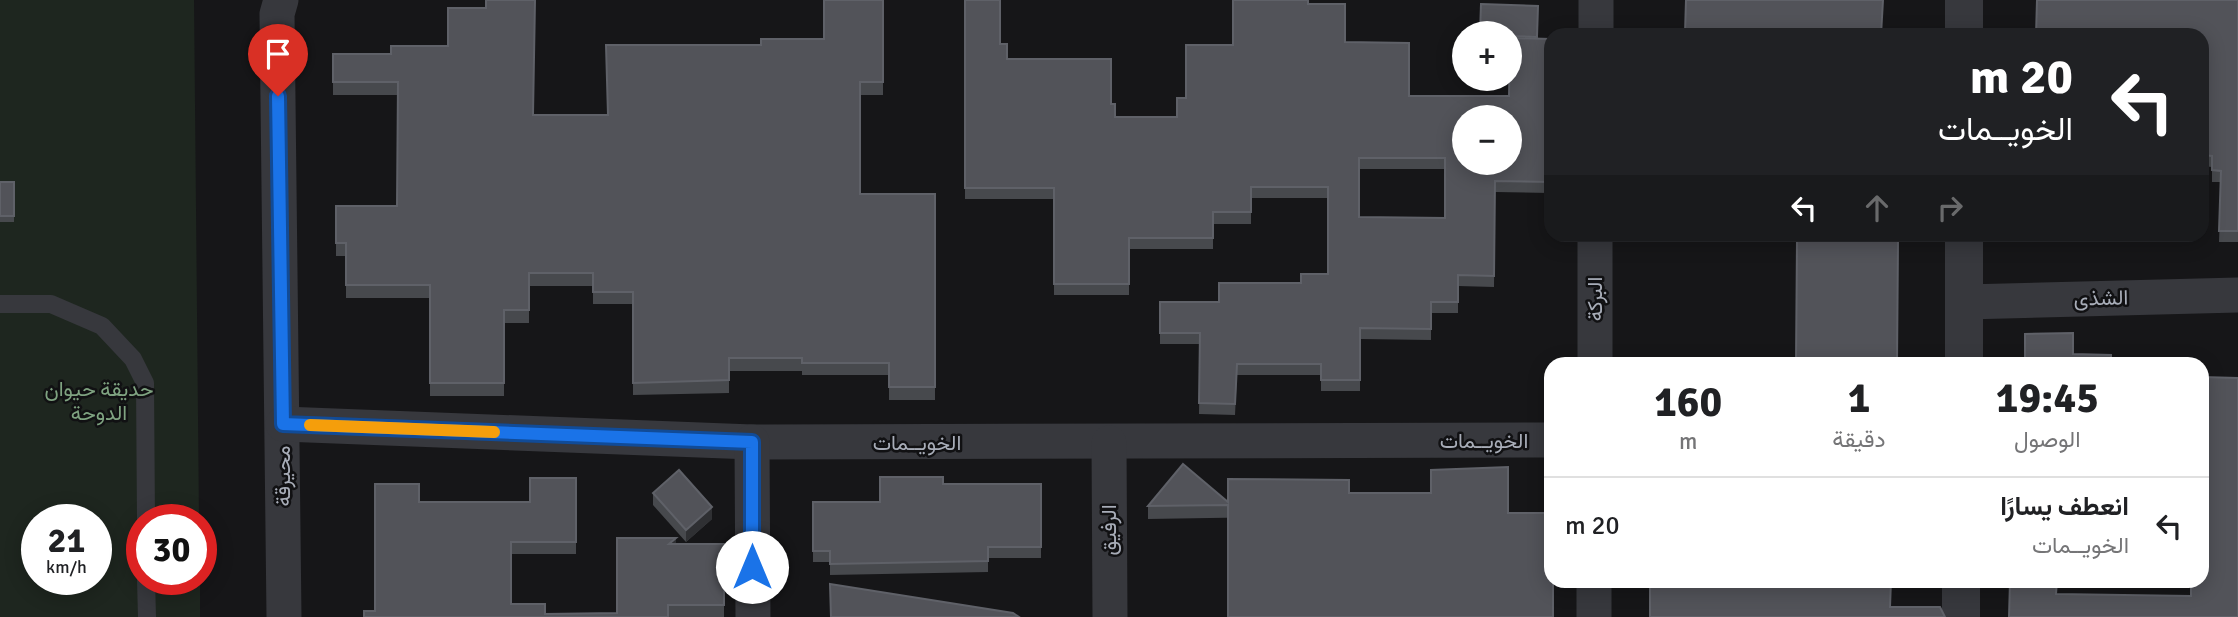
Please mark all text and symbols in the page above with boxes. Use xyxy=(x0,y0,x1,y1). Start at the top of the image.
map controls xyxy=(1452,21,1522,175)
button: + xyxy=(1452,21,1522,91)
pin xyxy=(248,24,308,96)
icon: arrive xyxy=(259,35,297,73)
text: 20 m xyxy=(1970,47,2073,107)
icon: left xyxy=(2097,56,2188,147)
button: − xyxy=(1452,105,1522,175)
text: الخويــمات xyxy=(1938,110,2073,149)
icon: left xyxy=(1785,189,1823,227)
icon: ahead xyxy=(1858,189,1896,227)
icon: right xyxy=(1931,189,1969,227)
street label: البركة xyxy=(1582,277,1608,321)
street label: الشذى xyxy=(2073,285,2129,311)
text: 1 xyxy=(1848,373,1870,424)
text: 19:45 xyxy=(1996,373,2099,424)
park label: حديقة حيوان الدوحة xyxy=(45,376,153,426)
text: 160 xyxy=(1654,377,1722,428)
text: دقيقة xyxy=(1832,425,1886,454)
text: الوصول xyxy=(2014,425,2080,454)
text: m xyxy=(1679,427,1697,456)
street label: الخويــمات xyxy=(1440,428,1528,454)
street label: الخويــمات xyxy=(873,430,961,456)
street label: محيرقة xyxy=(270,445,296,507)
text: انعطف يسارًا xyxy=(2000,491,2129,523)
speed limit sign: 30 xyxy=(126,504,217,595)
street label: الرفيق xyxy=(1096,504,1122,556)
icon: left xyxy=(2150,507,2188,545)
text: 20 m xyxy=(1565,510,1620,542)
text: 21 xyxy=(48,519,85,562)
position arrow xyxy=(715,530,789,604)
text: الخويــمات xyxy=(2032,531,2129,560)
text: km/h xyxy=(46,556,87,578)

